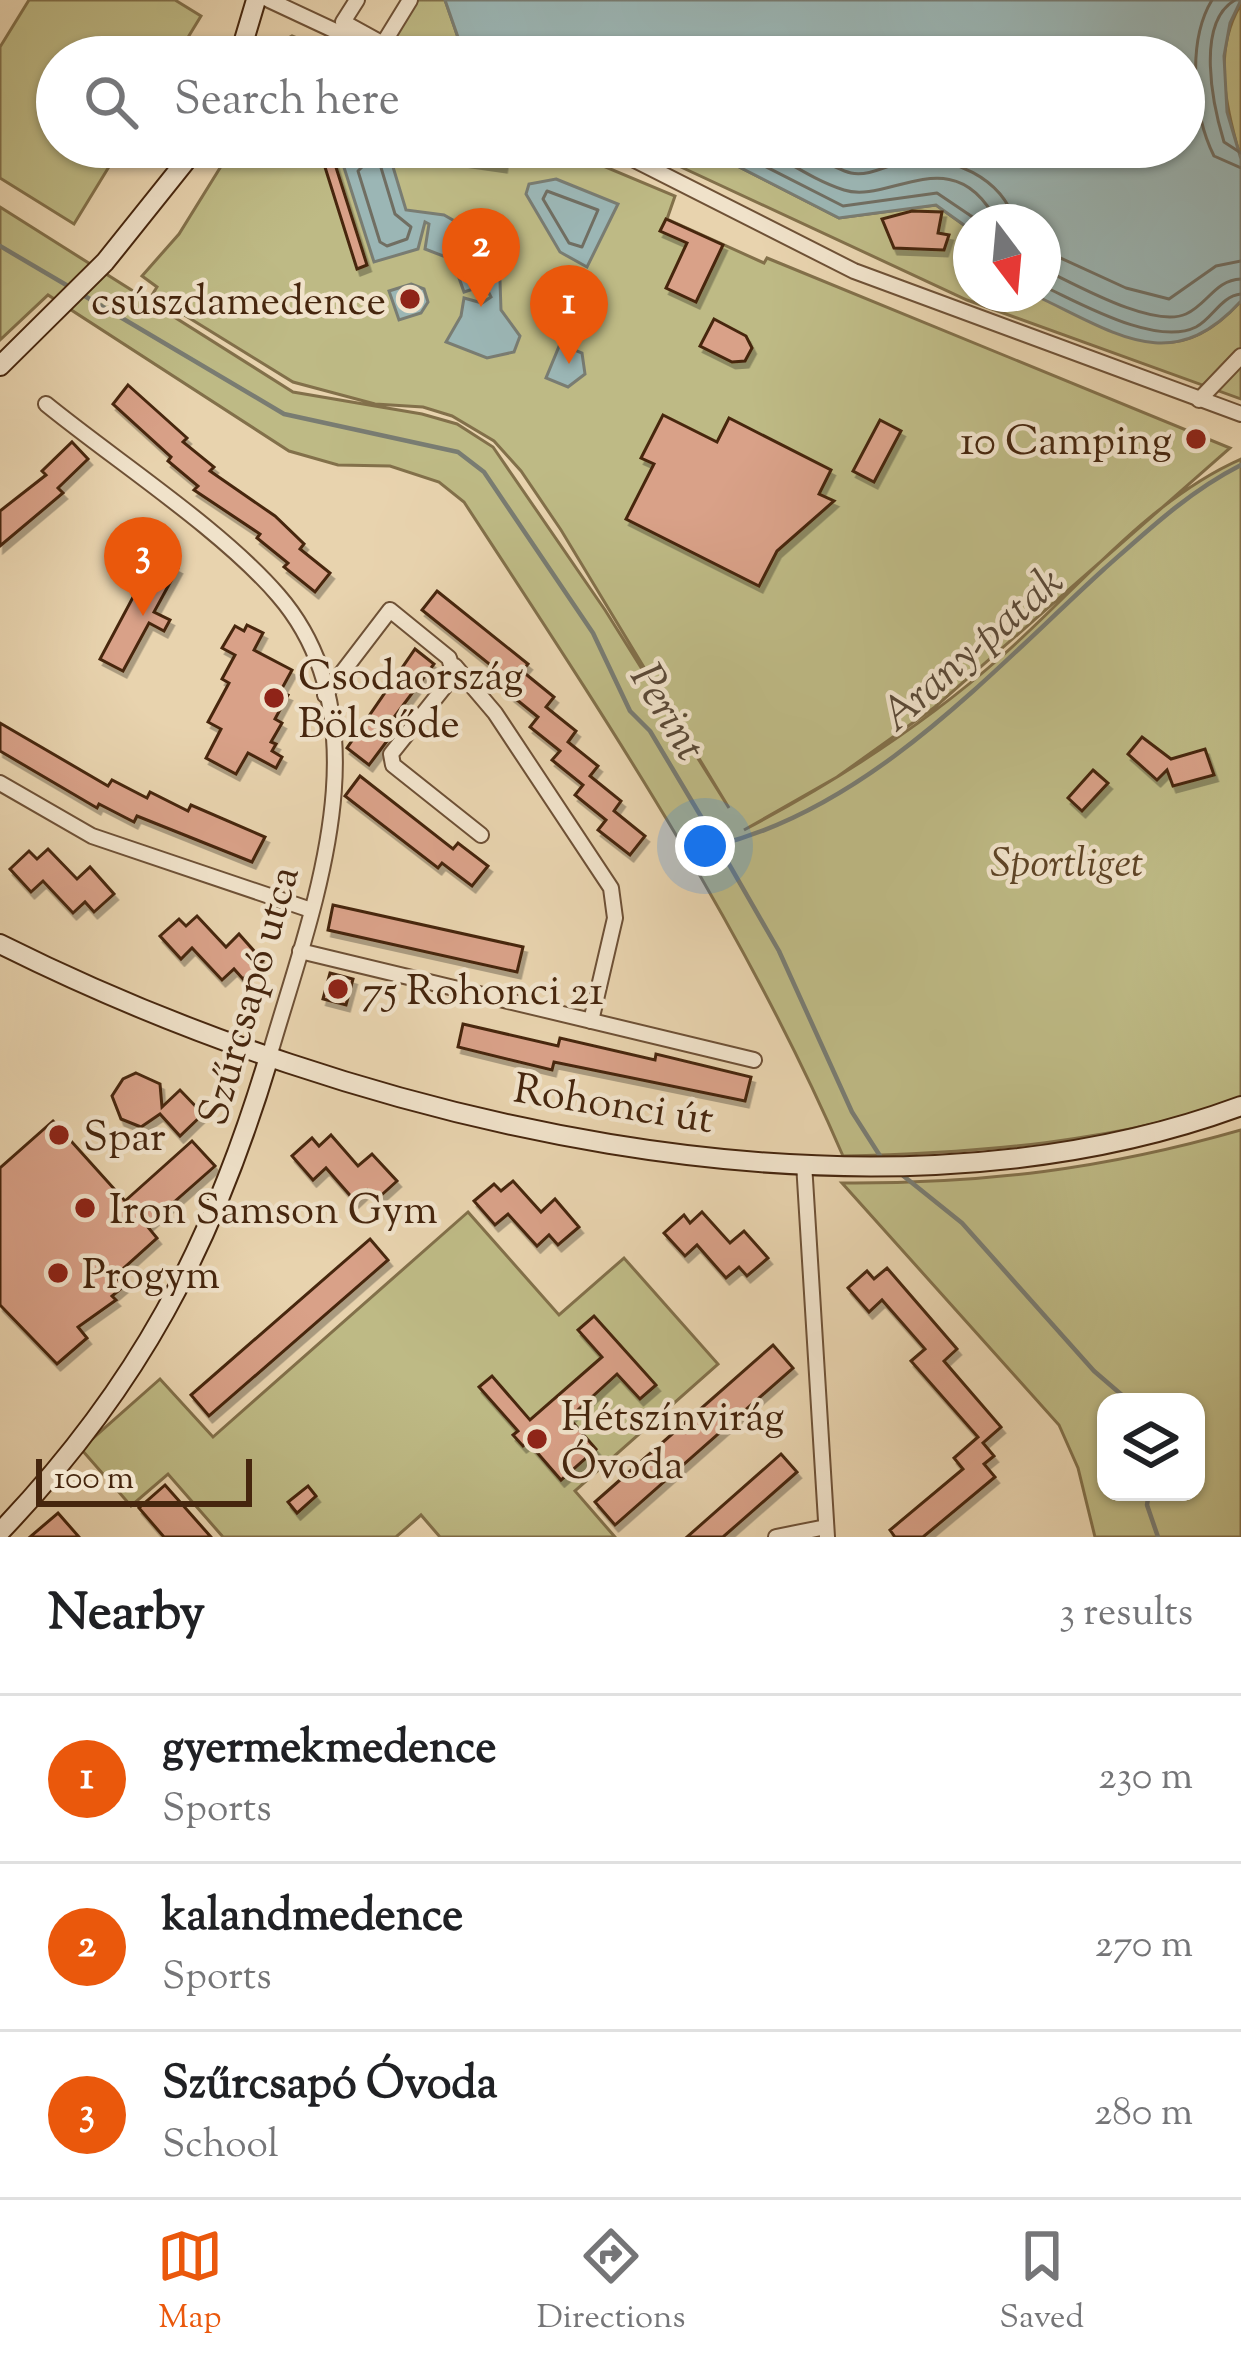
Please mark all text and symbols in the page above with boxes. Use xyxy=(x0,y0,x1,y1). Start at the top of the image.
search box xyxy=(36,36,1205,168)
icon: search xyxy=(78,69,144,135)
text: Search here xyxy=(174,70,400,135)
north arrow xyxy=(953,204,1061,312)
pin: 2 xyxy=(442,208,520,307)
pin: 1 xyxy=(530,265,608,364)
place label: csúszdamedence xyxy=(91,274,386,334)
marker: csúszdamedence xyxy=(397,286,423,312)
place label: 10 Camping xyxy=(960,414,1172,474)
marker: 10 Camping xyxy=(1183,426,1209,452)
pin: 3 xyxy=(104,517,182,616)
water label: Arany-patak xyxy=(867,553,1080,750)
place label: Csodaország Bölcsőde xyxy=(298,649,524,757)
water label: Perint xyxy=(611,653,720,775)
marker: Csodaország Bölcsőde xyxy=(261,685,287,711)
your location xyxy=(675,816,735,876)
park label: Sportliget xyxy=(990,836,1144,896)
street label: Szűrcsapó utca xyxy=(186,860,317,1133)
place label: 75 Rohonci 21 xyxy=(362,964,603,1024)
marker: 75 Rohonci 21 xyxy=(325,976,351,1002)
street label: Rohonci út xyxy=(509,1062,718,1152)
place label: Spar xyxy=(83,1110,166,1170)
marker: Spar xyxy=(46,1122,72,1148)
place label: Iron Samson Gym xyxy=(109,1183,438,1243)
marker: Iron Samson Gym xyxy=(72,1195,98,1221)
place label: Progym xyxy=(82,1248,220,1308)
marker: Progym xyxy=(45,1260,71,1286)
place label: Hétszínvirág Óvoda xyxy=(561,1390,785,1498)
map controls xyxy=(1097,1393,1205,1501)
button: layers xyxy=(1097,1393,1205,1501)
marker: Hétszínvirág Óvoda xyxy=(524,1426,550,1452)
scale bar xyxy=(36,1453,252,1506)
text: 100 m xyxy=(54,1456,134,1504)
text: Nearby xyxy=(48,1579,205,1652)
text: 3 results xyxy=(1059,1587,1193,1643)
text: gyermekmedence xyxy=(162,1718,497,1783)
text: 1 xyxy=(80,1751,94,1807)
text: 230 m xyxy=(1098,1751,1193,1807)
text: Sports xyxy=(162,1783,272,1839)
text: kalandmedence xyxy=(162,1886,463,1951)
text: 2 xyxy=(78,1919,96,1975)
text: 270 m xyxy=(1095,1919,1193,1975)
text: Sports xyxy=(162,1951,272,2007)
text: Szűrcsapó Óvoda xyxy=(162,2054,498,2119)
text: 3 xyxy=(79,2087,95,2143)
text: 280 m xyxy=(1094,2087,1193,2143)
text: School xyxy=(162,2119,279,2175)
tab: Map xyxy=(157,2223,223,2343)
tab: Directions xyxy=(537,2223,686,2343)
tab: Saved xyxy=(999,2223,1084,2343)

